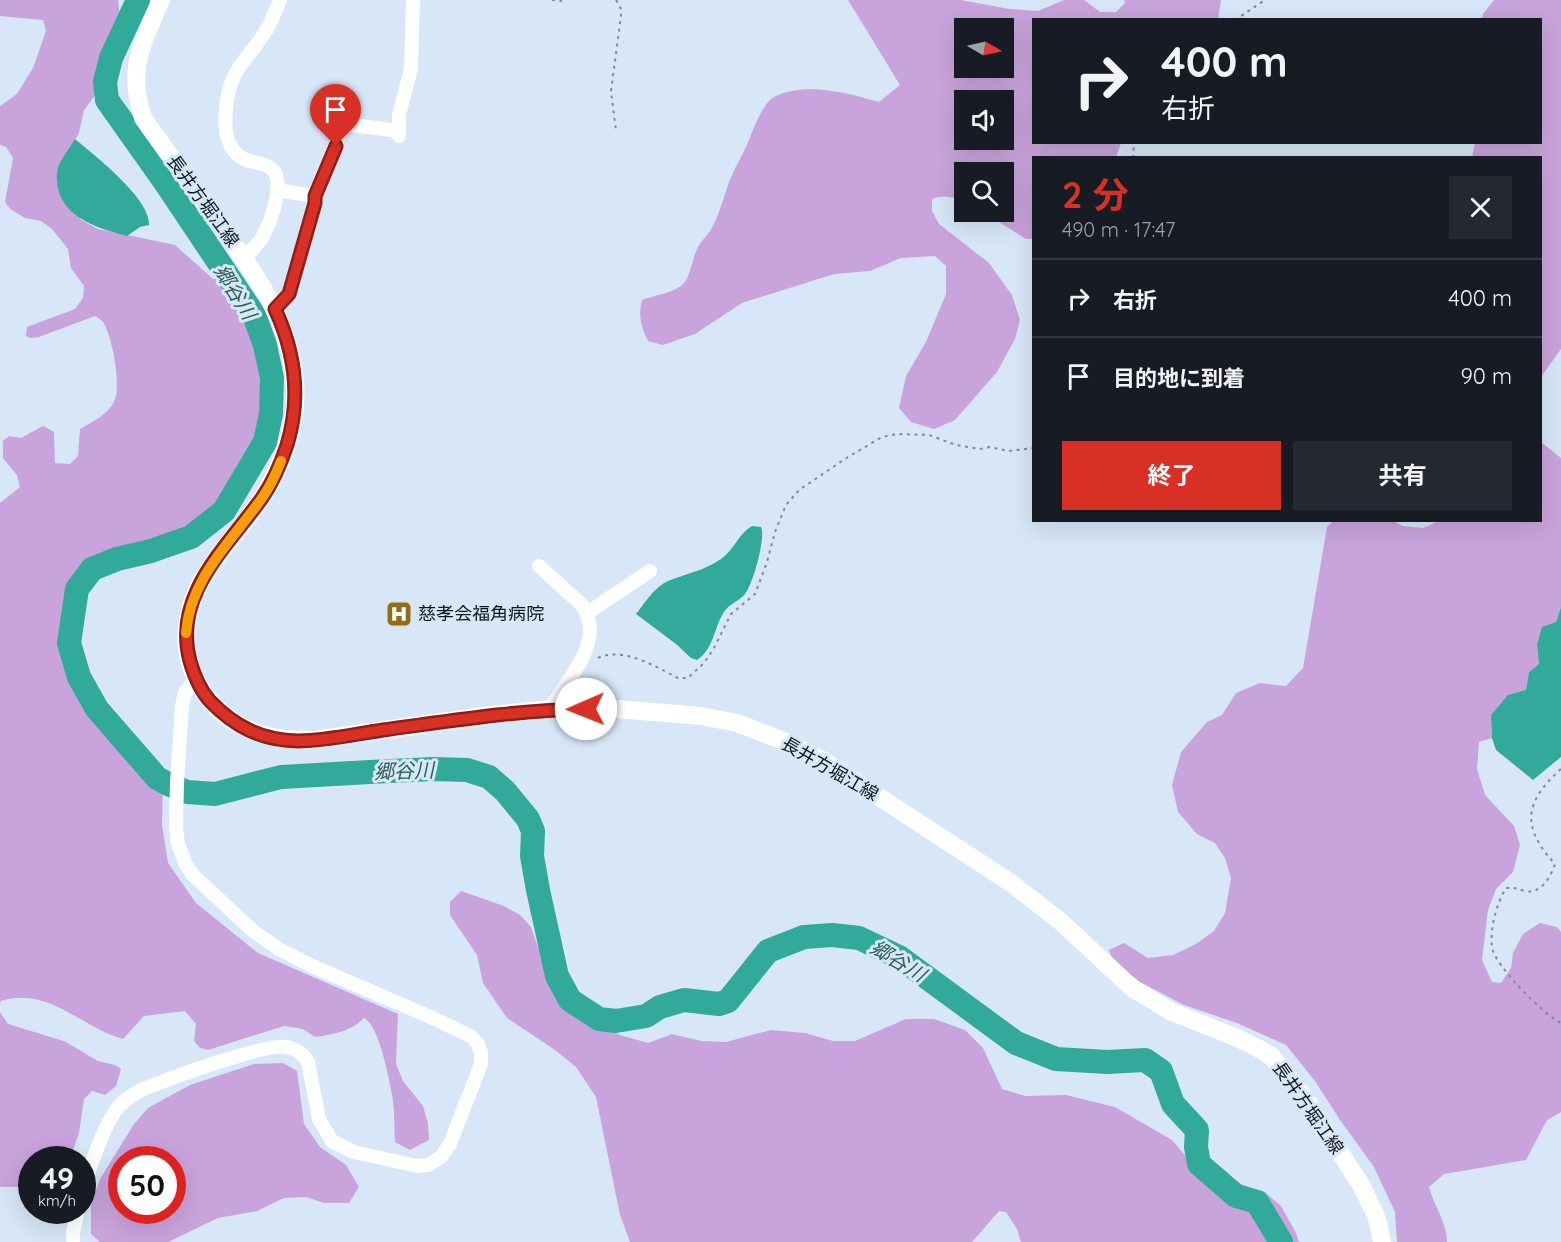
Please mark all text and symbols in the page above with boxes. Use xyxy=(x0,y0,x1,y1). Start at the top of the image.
north arrow xyxy=(954,18,1014,78)
map controls xyxy=(954,18,1014,222)
text: 400 m xyxy=(1161,35,1288,88)
icon: right xyxy=(1062,42,1140,120)
pin xyxy=(310,84,361,146)
button: sound xyxy=(954,90,1014,150)
text: 右折 xyxy=(1161,91,1215,125)
icon: arrive xyxy=(319,93,352,126)
street label: 長井方堀江線 xyxy=(162,150,244,251)
button: search xyxy=(954,162,1014,222)
text: 2 分 xyxy=(1062,172,1129,217)
button: close xyxy=(1449,176,1512,239)
text: 490 m · 17:47 xyxy=(1062,217,1175,242)
water label: 郷谷川 xyxy=(209,260,263,325)
icon: right xyxy=(1062,282,1095,315)
text: 400 m xyxy=(1448,284,1512,312)
text: 右折 xyxy=(1113,286,1157,314)
icon: arrive xyxy=(1062,360,1095,393)
text: 90 m xyxy=(1461,362,1512,390)
text: 目的地に到着 xyxy=(1113,364,1245,392)
button: 終了 xyxy=(1062,441,1281,510)
button: 共有 xyxy=(1293,441,1512,510)
hospital icon: 慈孝会福角病院 xyxy=(384,599,414,629)
place label: 慈孝会福角病院 xyxy=(418,602,544,625)
position arrow xyxy=(554,677,618,741)
street label: 長井方堀江線 xyxy=(778,732,883,806)
water label: 郷谷川 xyxy=(374,757,436,784)
water label: 郷谷川 xyxy=(866,934,932,988)
street label: 長井方堀江線 xyxy=(1268,1057,1349,1159)
speed limit sign: 50 xyxy=(108,1146,186,1224)
text: 49 xyxy=(40,1159,74,1197)
text: km/h xyxy=(38,1191,76,1210)

